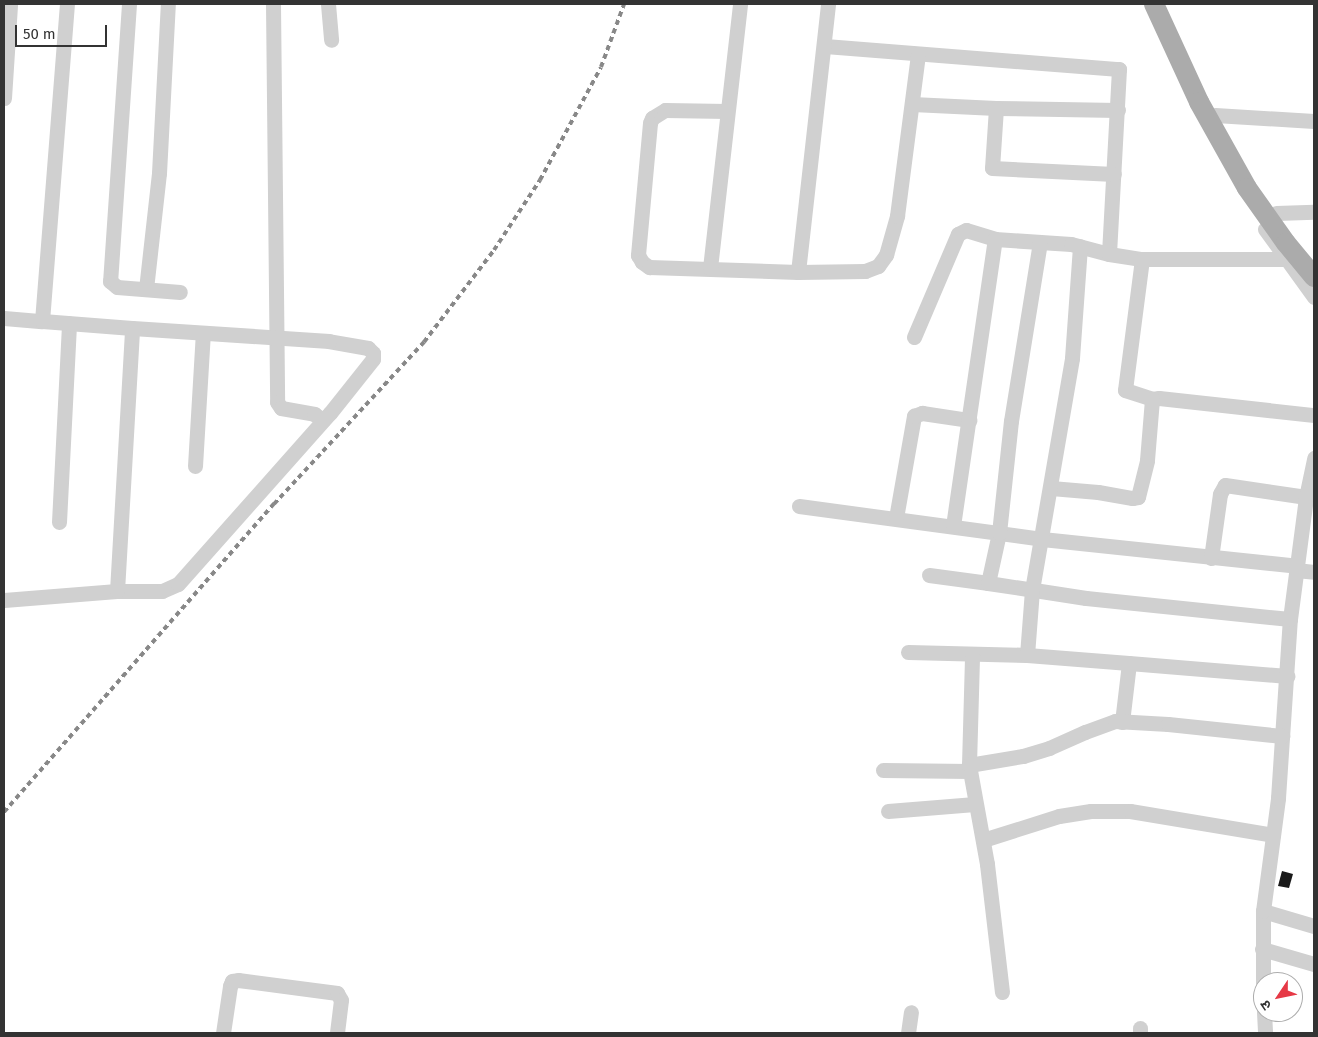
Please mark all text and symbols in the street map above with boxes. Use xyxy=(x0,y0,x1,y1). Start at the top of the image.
scale bar xyxy=(18,15,110,47)
text: 50 m xyxy=(23,25,56,43)
north arrow xyxy=(1253,972,1303,1022)
text: उ xyxy=(1257,997,1275,1013)

